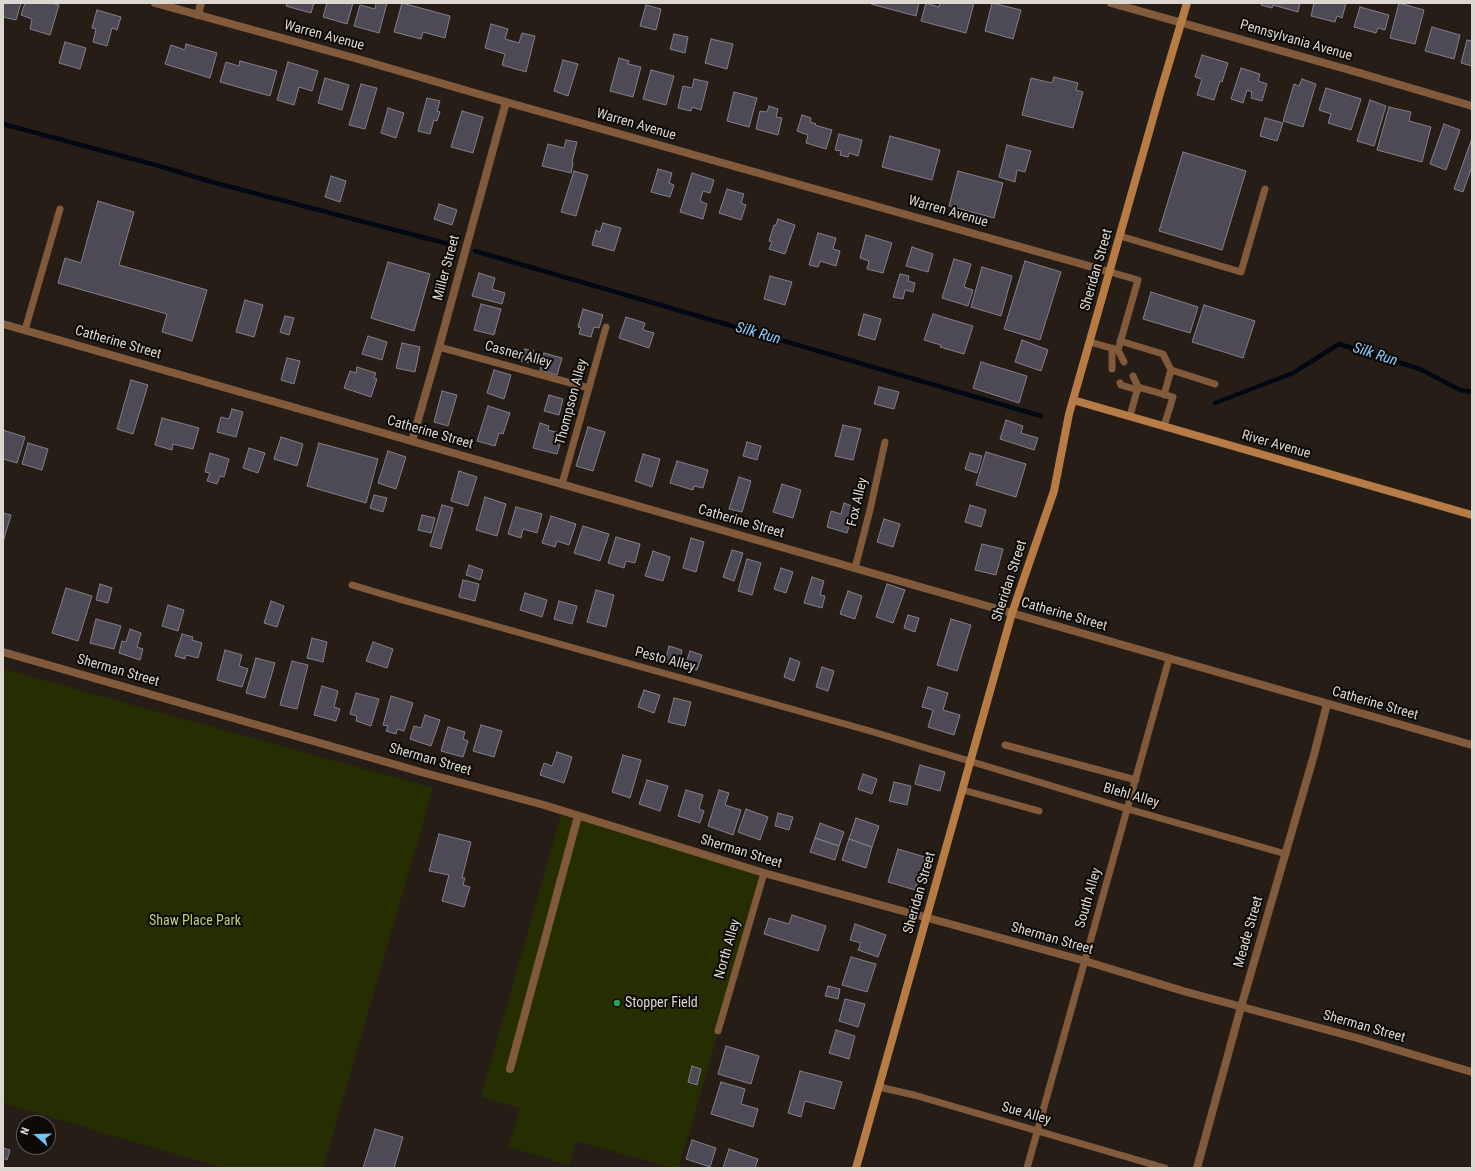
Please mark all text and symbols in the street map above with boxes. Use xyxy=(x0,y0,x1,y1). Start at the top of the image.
street label: Warren Avenue xyxy=(282,17,366,55)
street label: Pennsylvania Avenue xyxy=(1238,17,1354,65)
street label: Warren Avenue xyxy=(594,106,678,144)
street label: Warren Avenue xyxy=(906,193,990,231)
street label: Sheridan Street xyxy=(1077,227,1117,313)
street label: Miller Street xyxy=(430,233,464,303)
water label: Silk Run xyxy=(733,319,783,349)
street label: Catherine Street xyxy=(73,323,163,363)
street label: Casner Alley xyxy=(483,338,553,372)
water label: Silk Run xyxy=(1350,339,1400,371)
street label: Thompson Alley xyxy=(552,357,592,447)
street label: Catherine Street xyxy=(385,413,475,453)
street label: River Avenue xyxy=(1240,427,1312,463)
street label: Fox Alley xyxy=(844,476,872,528)
street label: Catherine Street xyxy=(696,502,786,542)
street label: Sheridan Street xyxy=(989,538,1031,624)
street label: Catherine Street xyxy=(1019,595,1109,635)
street label: Pesto Alley xyxy=(633,644,697,676)
street label: Sherman Street xyxy=(75,651,161,691)
street label: Catherine Street xyxy=(1330,684,1420,724)
street label: Sherman Street xyxy=(387,740,473,780)
street label: Blehl Alley xyxy=(1101,780,1161,812)
street label: Sherman Street xyxy=(698,832,784,872)
street label: Sheridan Street xyxy=(900,850,940,936)
street label: South Alley xyxy=(1072,866,1106,930)
street label: Meade Street xyxy=(1231,894,1267,970)
park label: Shaw Place Park xyxy=(149,913,241,929)
street label: North Alley xyxy=(711,917,745,981)
street label: Sherman Street xyxy=(1009,919,1095,959)
place label: Stopper Field xyxy=(625,995,698,1011)
marker: Stopper Field xyxy=(612,998,622,1008)
street label: Sherman Street xyxy=(1321,1007,1407,1047)
street label: Sue Alley xyxy=(999,1099,1053,1129)
north arrow xyxy=(16,1115,56,1155)
text: N xyxy=(18,1126,32,1136)

